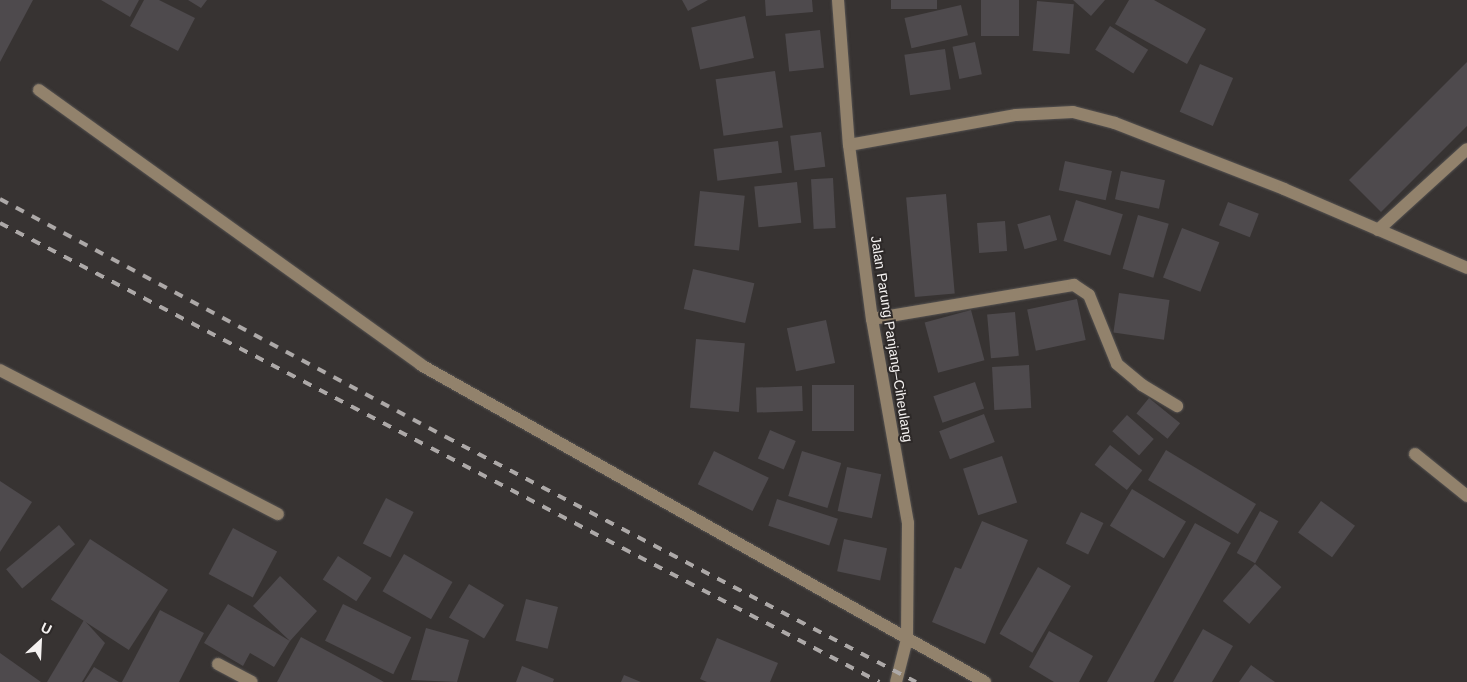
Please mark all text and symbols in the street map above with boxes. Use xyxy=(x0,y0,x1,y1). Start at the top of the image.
street label: Jalan Parung Panjang–Ciheulang xyxy=(867,235,917,443)
north arrow xyxy=(15,617,65,667)
text: U xyxy=(38,619,54,638)

